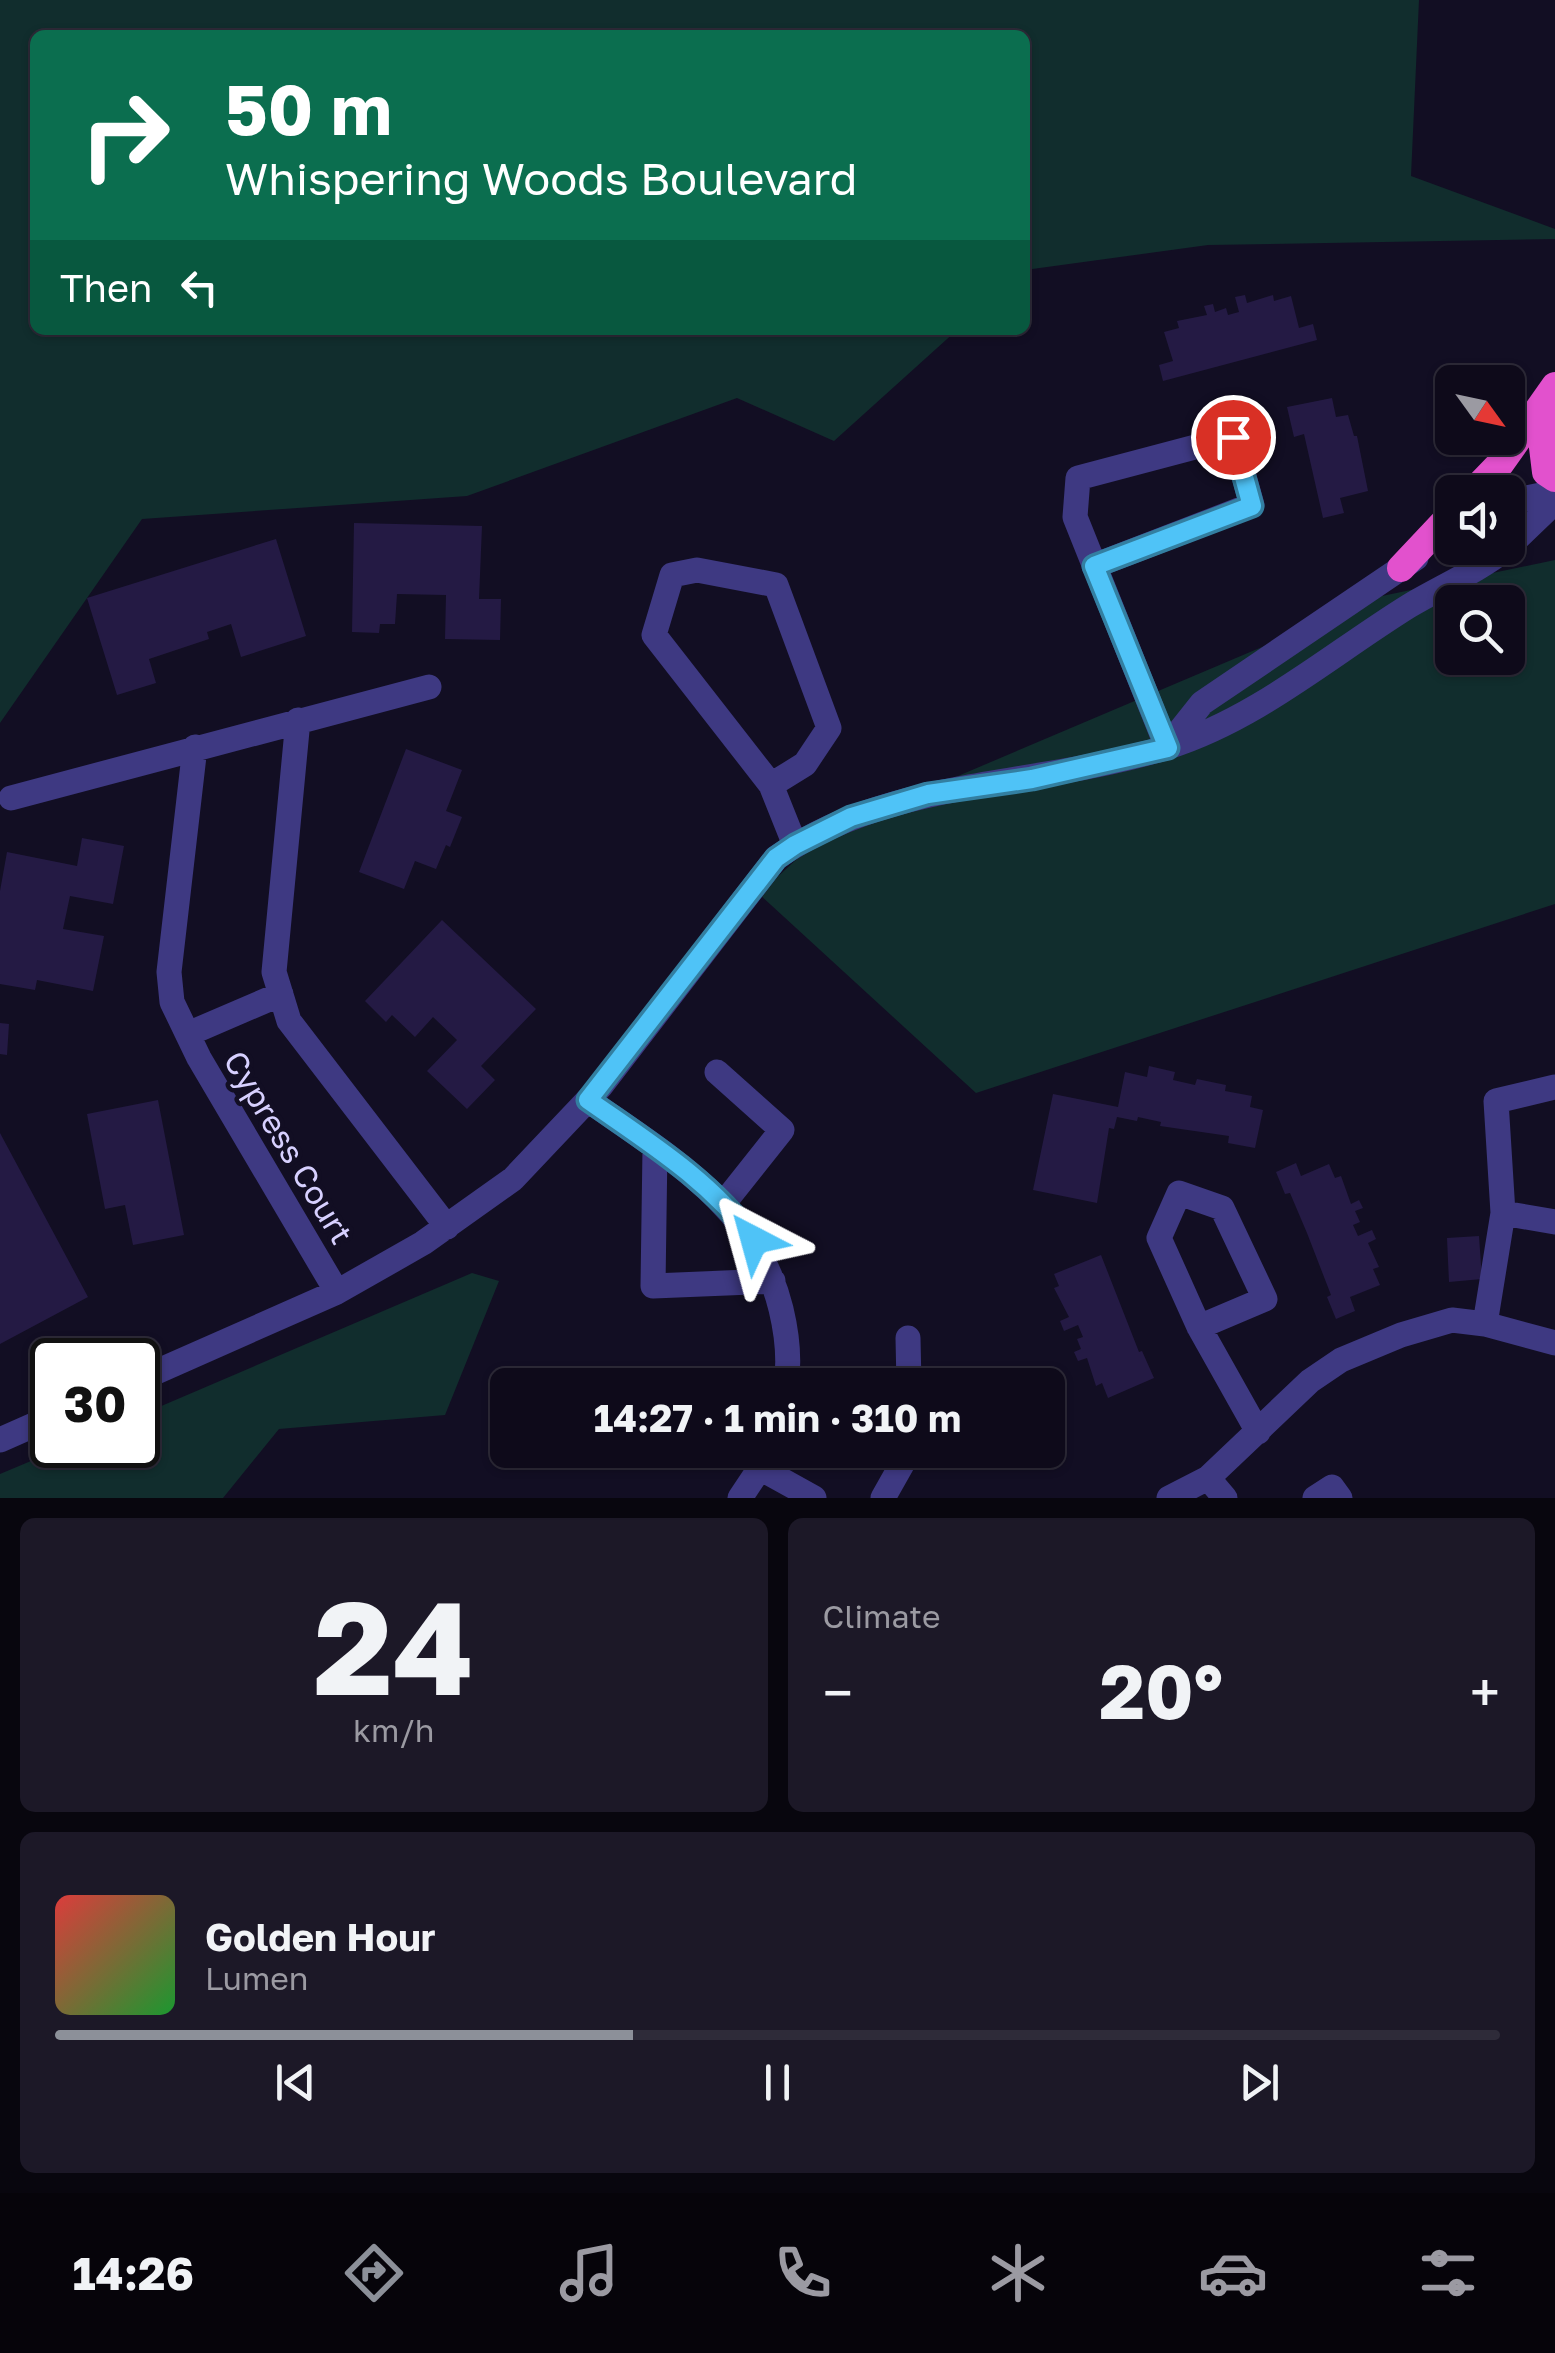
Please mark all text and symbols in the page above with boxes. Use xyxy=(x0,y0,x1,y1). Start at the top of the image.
text: 50 m xyxy=(225,66,392,150)
icon: right xyxy=(60,70,190,200)
text: Whispering Woods Boulevard xyxy=(225,151,858,205)
icon: left xyxy=(172,260,227,315)
text: Then xyxy=(60,265,152,310)
north arrow xyxy=(1435,365,1525,455)
map controls xyxy=(1435,365,1525,675)
pin xyxy=(1191,395,1276,480)
icon: arrive xyxy=(1206,410,1261,465)
button: sound xyxy=(1435,475,1525,565)
button: search xyxy=(1435,585,1525,675)
street label: Cypress Court xyxy=(217,1044,361,1250)
position arrow xyxy=(702,1188,806,1292)
speed limit sign: 30 xyxy=(30,1338,160,1468)
text: 14:27 · 1 min · 310 m xyxy=(594,1395,961,1440)
text: 24 xyxy=(313,1568,474,1724)
text: Climate xyxy=(823,1597,941,1635)
text: 20° xyxy=(1099,1645,1223,1736)
text: − xyxy=(823,1659,853,1725)
text: + xyxy=(1470,1659,1500,1725)
text: km/h xyxy=(353,1711,434,1749)
text: Golden Hour xyxy=(205,1914,436,1959)
text: Lumen xyxy=(205,1959,309,1997)
icon: previous xyxy=(268,2055,323,2110)
icon: pause xyxy=(750,2055,805,2110)
icon: next xyxy=(1232,2055,1287,2110)
icon: directions xyxy=(339,2238,409,2308)
icon: music xyxy=(554,2238,624,2308)
icon: phone xyxy=(768,2238,838,2308)
icon: climate xyxy=(983,2238,1053,2308)
icon: car xyxy=(1198,2238,1268,2308)
icon: filters xyxy=(1413,2238,1483,2308)
text: 14:26 xyxy=(72,2246,194,2300)

